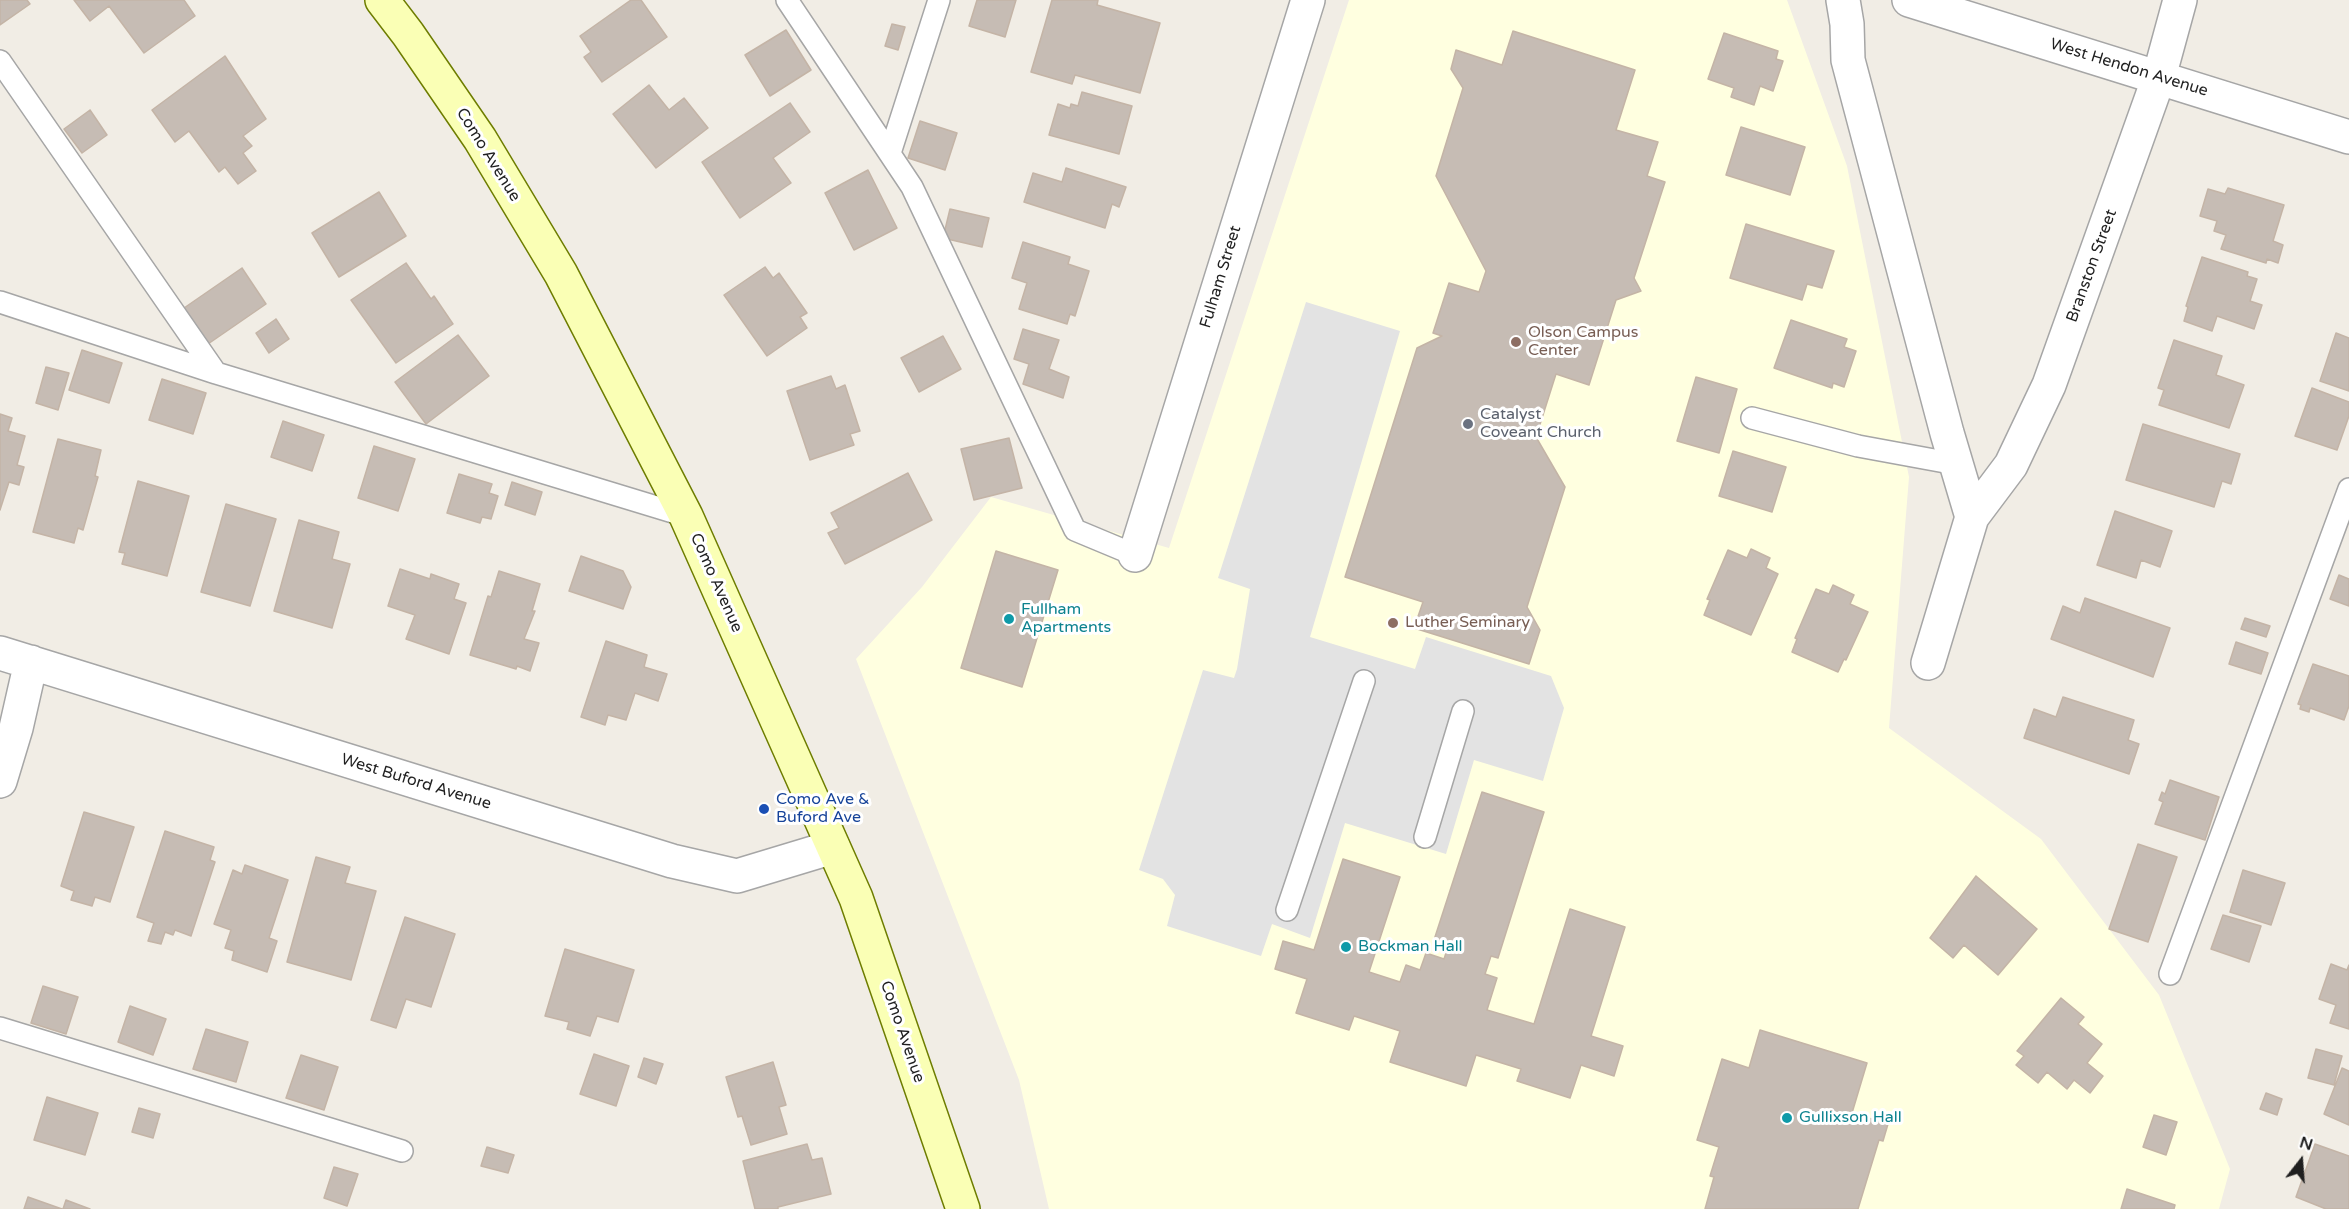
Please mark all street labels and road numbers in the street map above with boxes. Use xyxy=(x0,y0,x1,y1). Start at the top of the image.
street label: West Hendon Avenue xyxy=(2048,35,2210,101)
street label: Como Avenue xyxy=(452,105,524,205)
street label: Branston Street xyxy=(2063,207,2121,325)
street label: Fulham Street xyxy=(1196,223,1246,331)
street label: Como Avenue xyxy=(686,530,746,636)
street label: West Buford Avenue xyxy=(339,750,493,814)
street label: Como Avenue xyxy=(876,979,928,1085)

